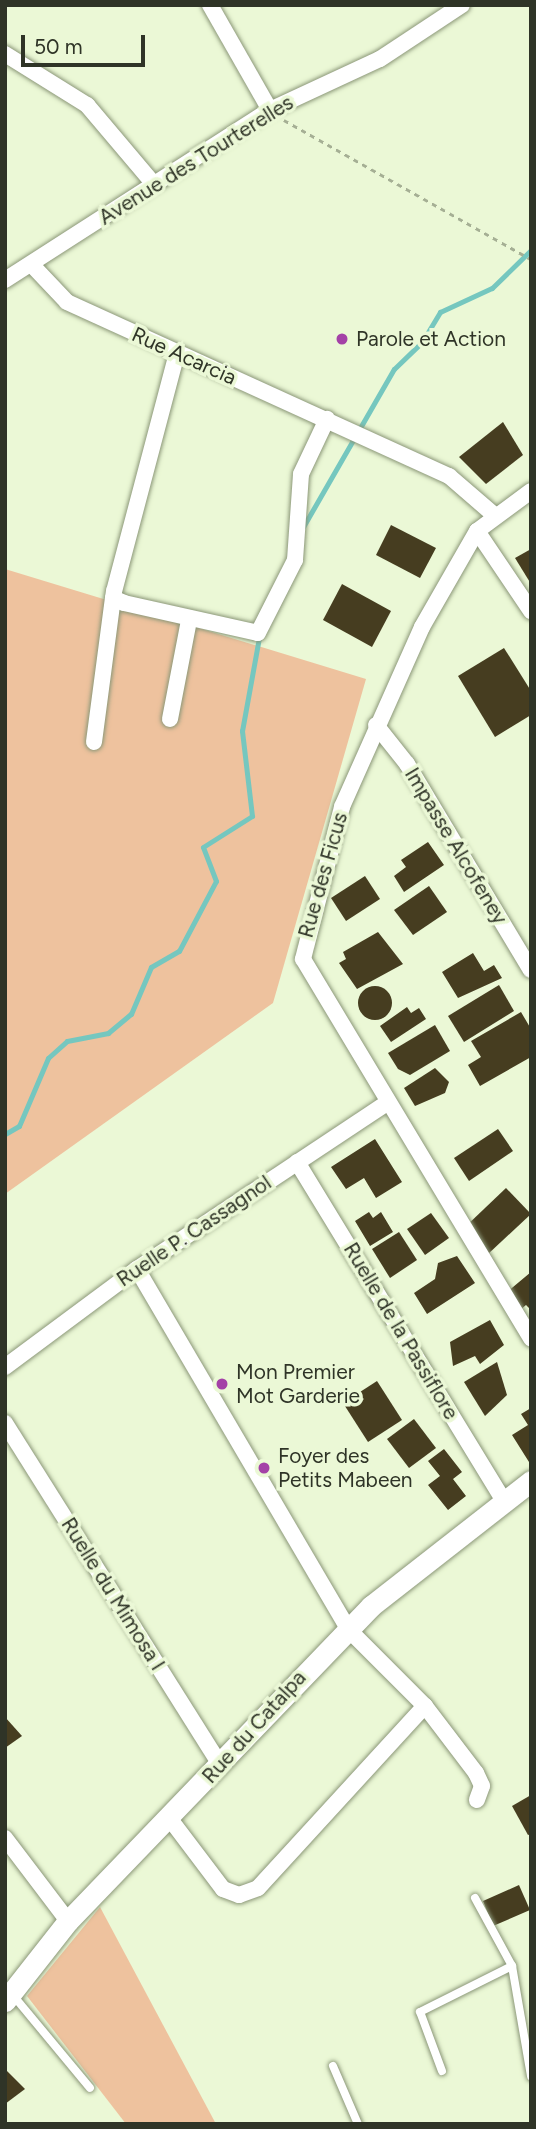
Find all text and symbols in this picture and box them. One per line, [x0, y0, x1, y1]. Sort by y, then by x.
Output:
scale bar [24, 21, 149, 65]
text: 50 m [34, 34, 83, 59]
street label: Avenue des Tourterelles [94, 90, 298, 230]
street label: Rue Acarcia [128, 322, 240, 390]
place label: Parole et Action [356, 326, 506, 352]
marker: Parole et Action [334, 331, 350, 347]
street label: Impasse Alcofeney [399, 763, 513, 929]
street label: Rue des Ficus [293, 809, 353, 941]
street label: Ruelle P. Cassagnol [112, 1170, 276, 1292]
street label: Ruelle de la Passiflore [338, 1238, 464, 1424]
place label: Mon Premier Mot Garderie [236, 1359, 360, 1409]
marker: Mon Premier Mot Garderie [214, 1376, 230, 1392]
place label: Foyer des Petits Mabeen [278, 1443, 413, 1493]
marker: Foyer des Petits Mabeen [256, 1460, 272, 1476]
street label: Ruelle du Mimosa I [56, 1513, 170, 1675]
street label: Rue du Catalpa [197, 1665, 311, 1789]

